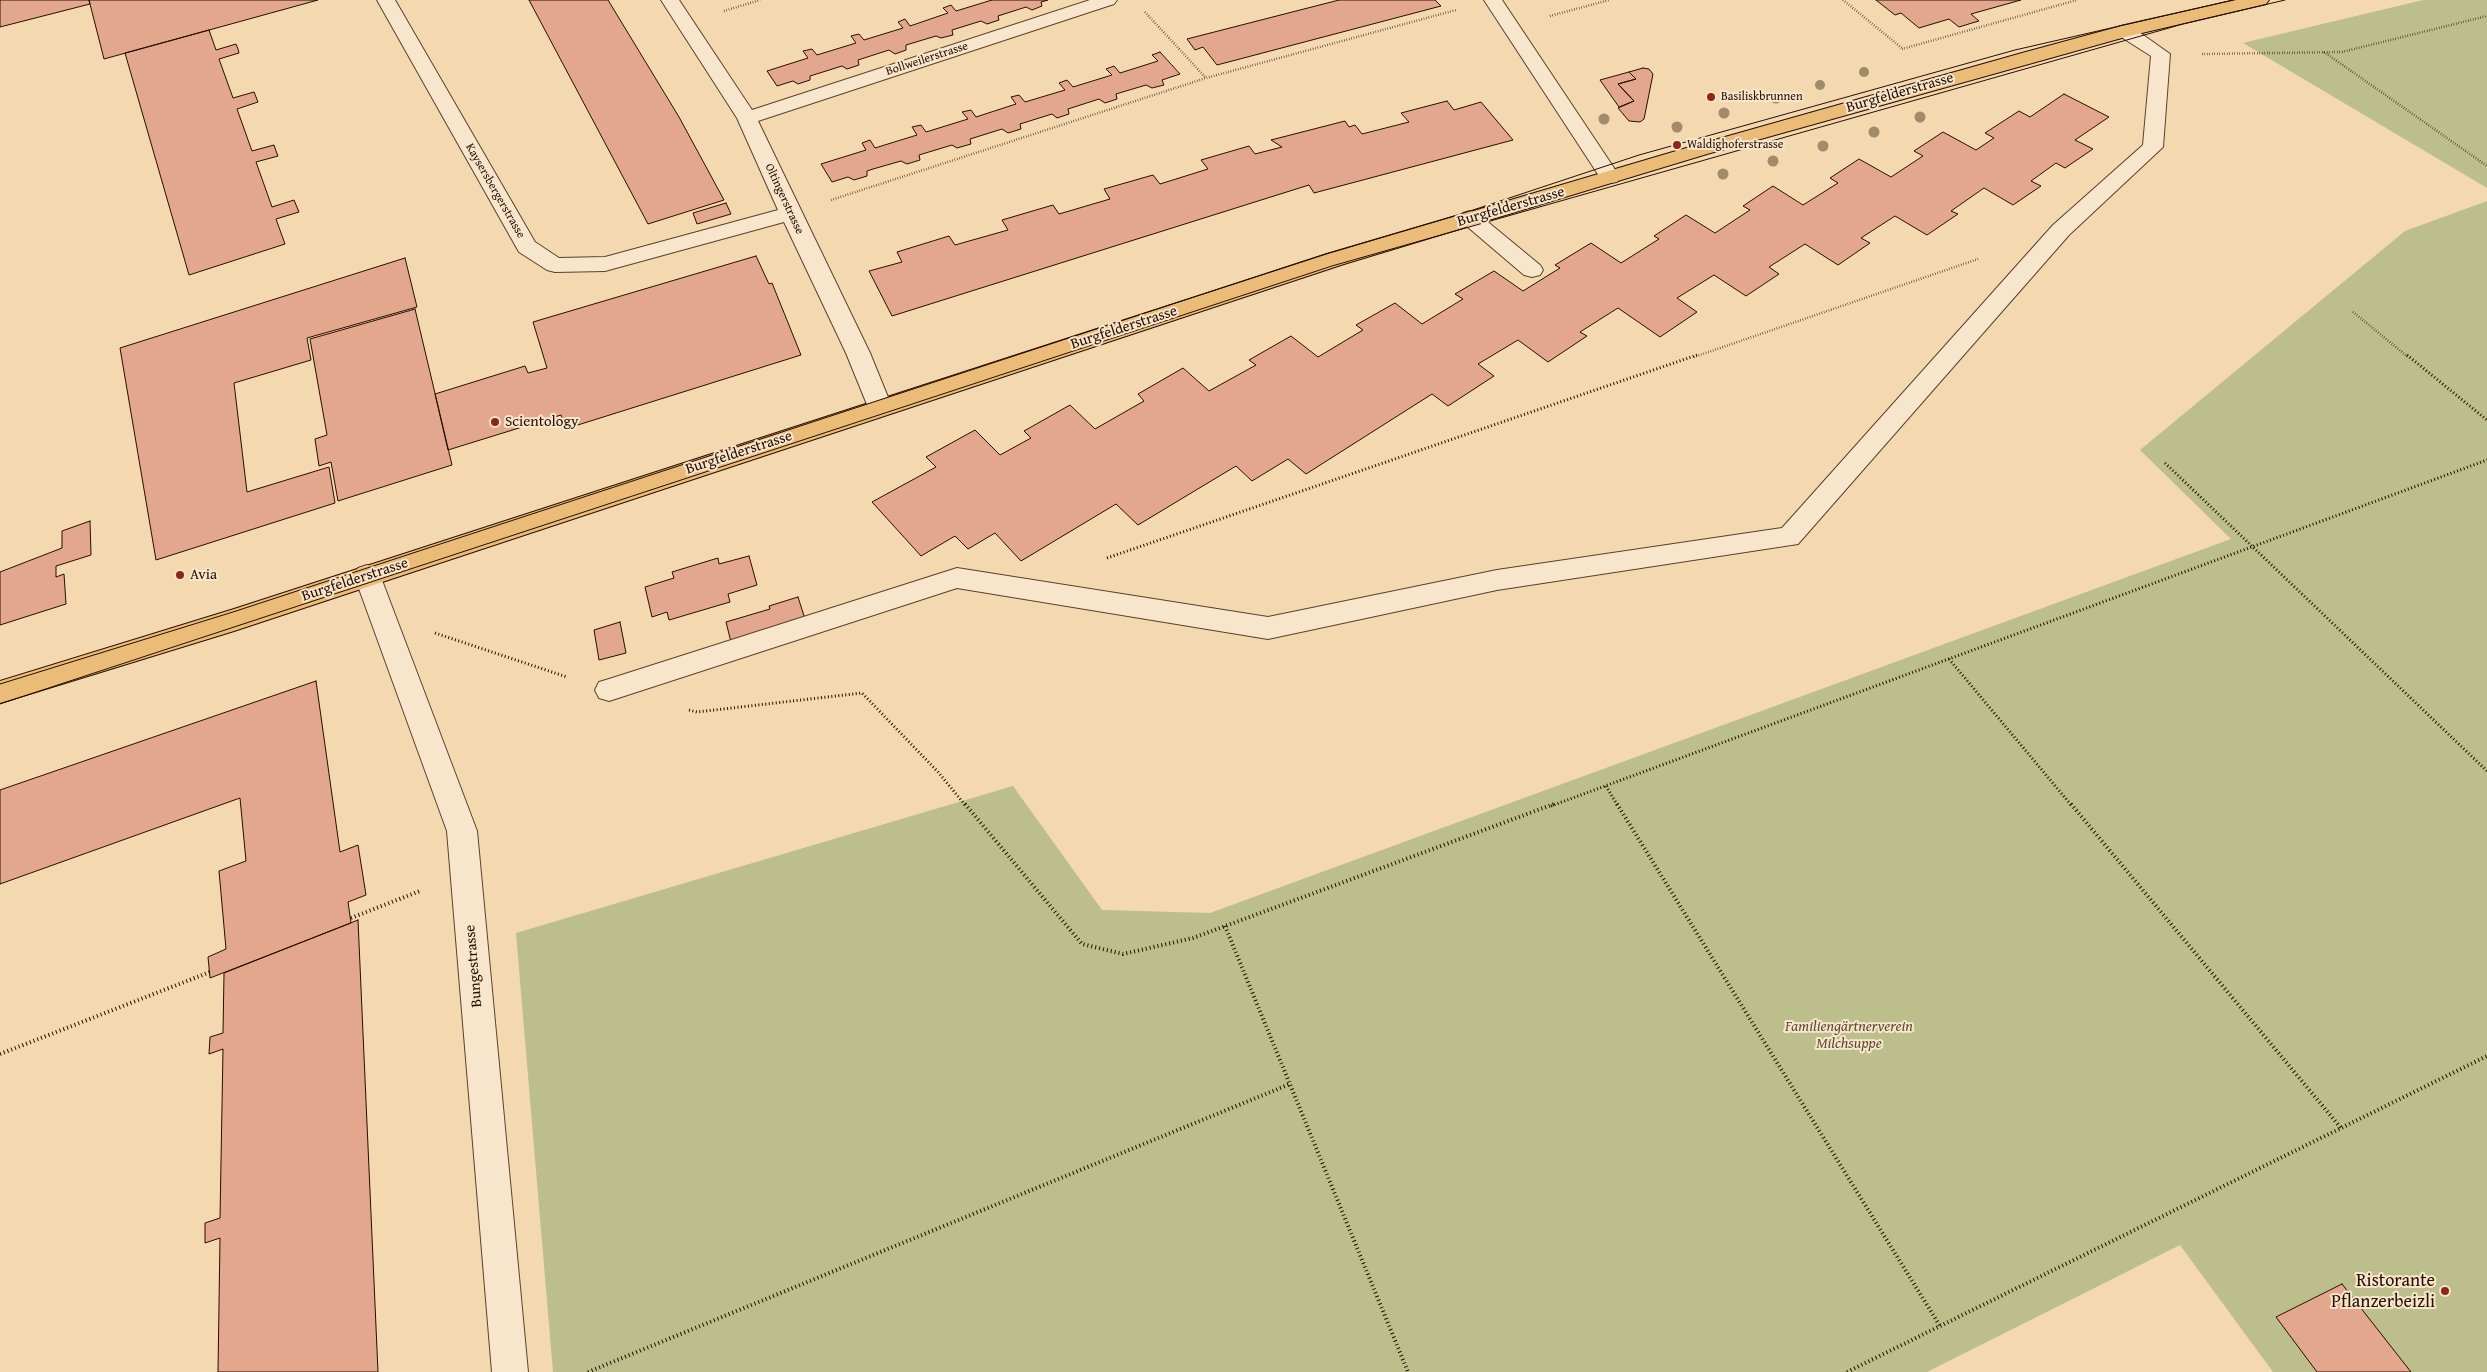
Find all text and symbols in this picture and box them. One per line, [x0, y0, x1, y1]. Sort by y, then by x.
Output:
street label: Bollweilerstrasse [884, 39, 970, 79]
street label: Burgfelderstrasse [1844, 69, 1956, 117]
place label: Basiliskbrunnen [1721, 90, 1803, 104]
marker: Basiliskbrunnen [1705, 91, 1717, 103]
place label: Waldighoferstrasse [1687, 138, 1783, 152]
marker: Waldighoferstrasse [1671, 139, 1683, 151]
street label: Kaysersbergerstrasse [462, 141, 528, 241]
street label: Oltingerstrasse [761, 161, 807, 237]
street label: Burgfelderstrasse [1455, 183, 1567, 231]
street label: Burgfelderstrasse [1068, 302, 1180, 354]
place label: Scientology [505, 413, 578, 431]
marker: Scientology [489, 416, 501, 428]
street label: Burgfelderstrasse [683, 427, 795, 479]
street label: Burgfelderstrasse [299, 554, 411, 606]
place label: Avia [190, 566, 217, 584]
marker: Avia [174, 569, 186, 581]
street label: Bungestrasse [461, 924, 487, 1008]
park label: Familiengärtnerverein Milchsuppe [1785, 1018, 1913, 1053]
place label: Ristorante Pflanzerbeizli [2331, 1270, 2435, 1312]
marker: Ristorante Pflanzerbeizli [2439, 1285, 2451, 1297]

